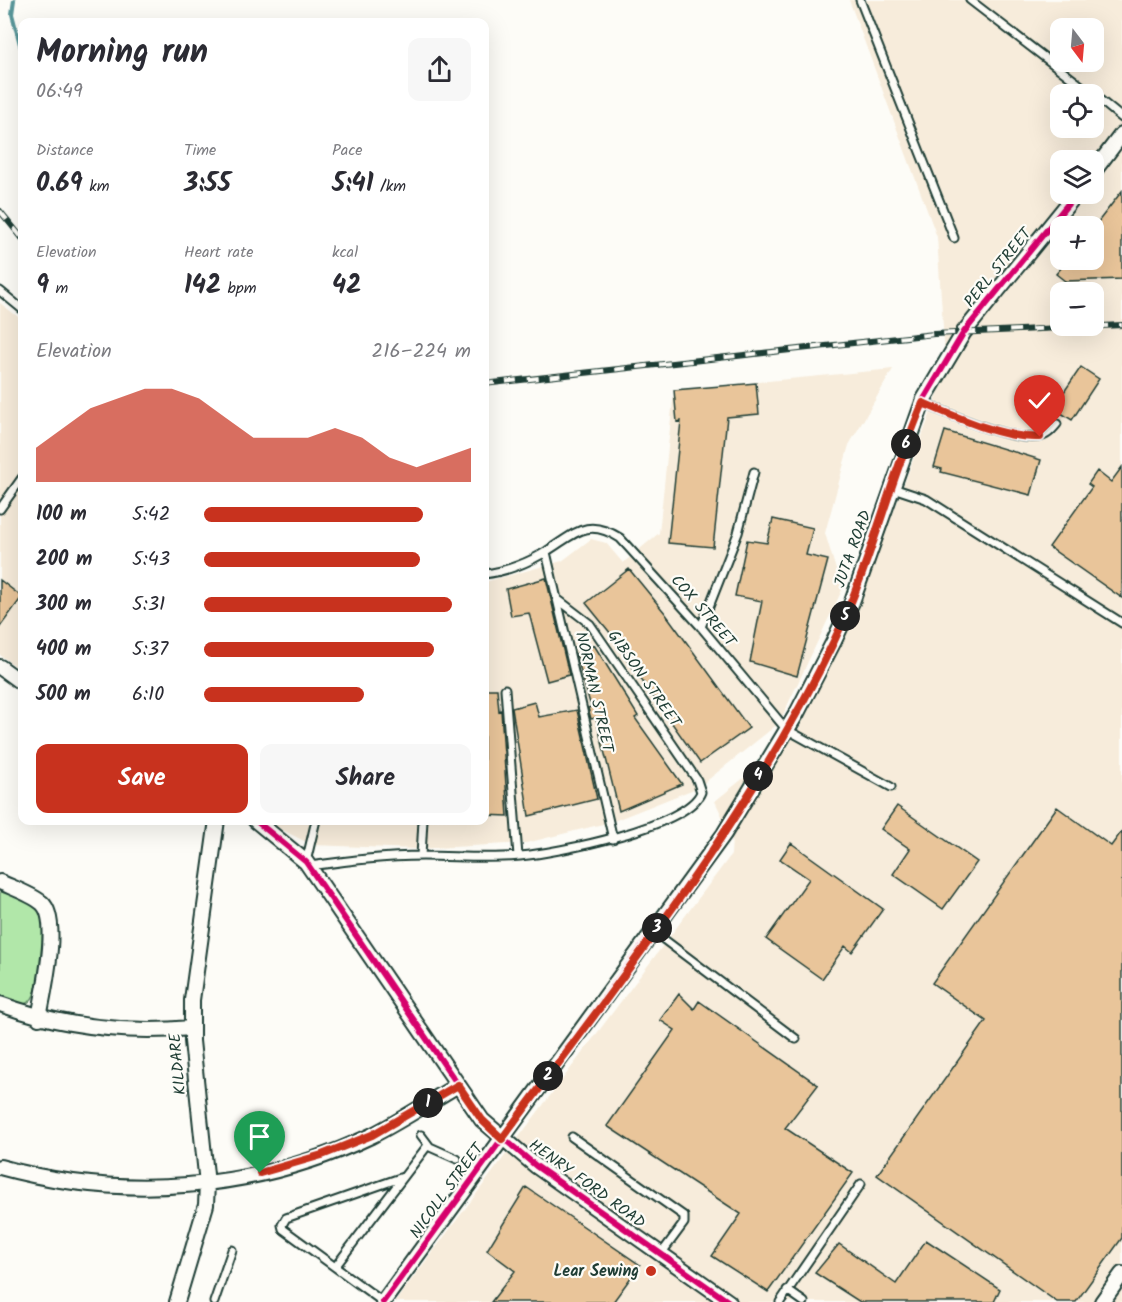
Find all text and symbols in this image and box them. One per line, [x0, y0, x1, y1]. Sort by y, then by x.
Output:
north arrow [1050, 18, 1104, 72]
map controls [1050, 18, 1104, 336]
text: Morning run [36, 27, 208, 80]
button: share [408, 38, 471, 101]
text: 06:49 [36, 76, 83, 108]
button: locate [1050, 84, 1104, 138]
text: Distance [36, 138, 94, 163]
text: Time [184, 138, 216, 163]
text: Pace [332, 138, 363, 163]
button: layers [1050, 150, 1104, 204]
text: 0.69 [36, 163, 83, 205]
text: 3:55 [184, 163, 231, 205]
text: 5:41 [332, 163, 374, 205]
text: km [83, 174, 109, 199]
text: /km [374, 174, 406, 199]
button: + [1050, 216, 1104, 270]
street label: PERL STREET [958, 222, 1039, 313]
text: Elevation [36, 240, 97, 265]
text: Heart rate [184, 240, 254, 265]
text: kcal [332, 240, 358, 265]
text: 9 [36, 265, 49, 307]
text: 142 [184, 265, 221, 307]
text: 42 [332, 265, 361, 307]
text: m [49, 276, 68, 301]
text: bpm [221, 276, 256, 301]
button: − [1050, 282, 1104, 336]
text: Elevation [36, 336, 112, 368]
text: 216–224 m [372, 336, 471, 368]
pin [1014, 375, 1065, 437]
icon: check [1023, 384, 1056, 417]
pin: 6 [891, 429, 921, 459]
text: 6 [902, 431, 910, 456]
text: 100 m [36, 499, 87, 531]
text: 5:42 [132, 499, 170, 531]
street label: JUTA ROAD [827, 507, 879, 591]
text: 200 m [36, 544, 92, 576]
text: 5:43 [132, 544, 170, 576]
street label: COX STREET [664, 569, 743, 654]
text: 300 m [36, 589, 92, 621]
text: 5:31 [132, 589, 165, 621]
pin: 5 [830, 601, 860, 631]
text: 5 [841, 603, 849, 628]
street label: GIBSON STREET [601, 625, 688, 734]
street label: NORMAN STREET [568, 629, 620, 756]
text: 400 m [36, 634, 92, 666]
text: 5:37 [132, 634, 168, 666]
text: 500 m [36, 679, 91, 711]
text: 6:10 [132, 679, 164, 711]
button: Save [36, 744, 248, 813]
button: Share [260, 744, 471, 813]
pin: 4 [743, 761, 773, 791]
text: 4 [754, 763, 762, 788]
pin: 3 [642, 913, 672, 943]
text: 3 [653, 915, 661, 940]
street label: KILDARE [163, 1031, 193, 1096]
pin: 2 [533, 1061, 563, 1091]
text: 2 [543, 1063, 553, 1088]
pin: 1 [413, 1088, 443, 1118]
text: 1 [426, 1090, 430, 1115]
pin [234, 1111, 285, 1173]
icon: arrive [243, 1120, 276, 1153]
street label: HENRY FORD ROAD [523, 1133, 651, 1235]
street label: NICOLL STREET [404, 1137, 491, 1244]
place label: Lear Sewing [554, 1259, 639, 1284]
marker: Lear Sewing [644, 1264, 658, 1278]

